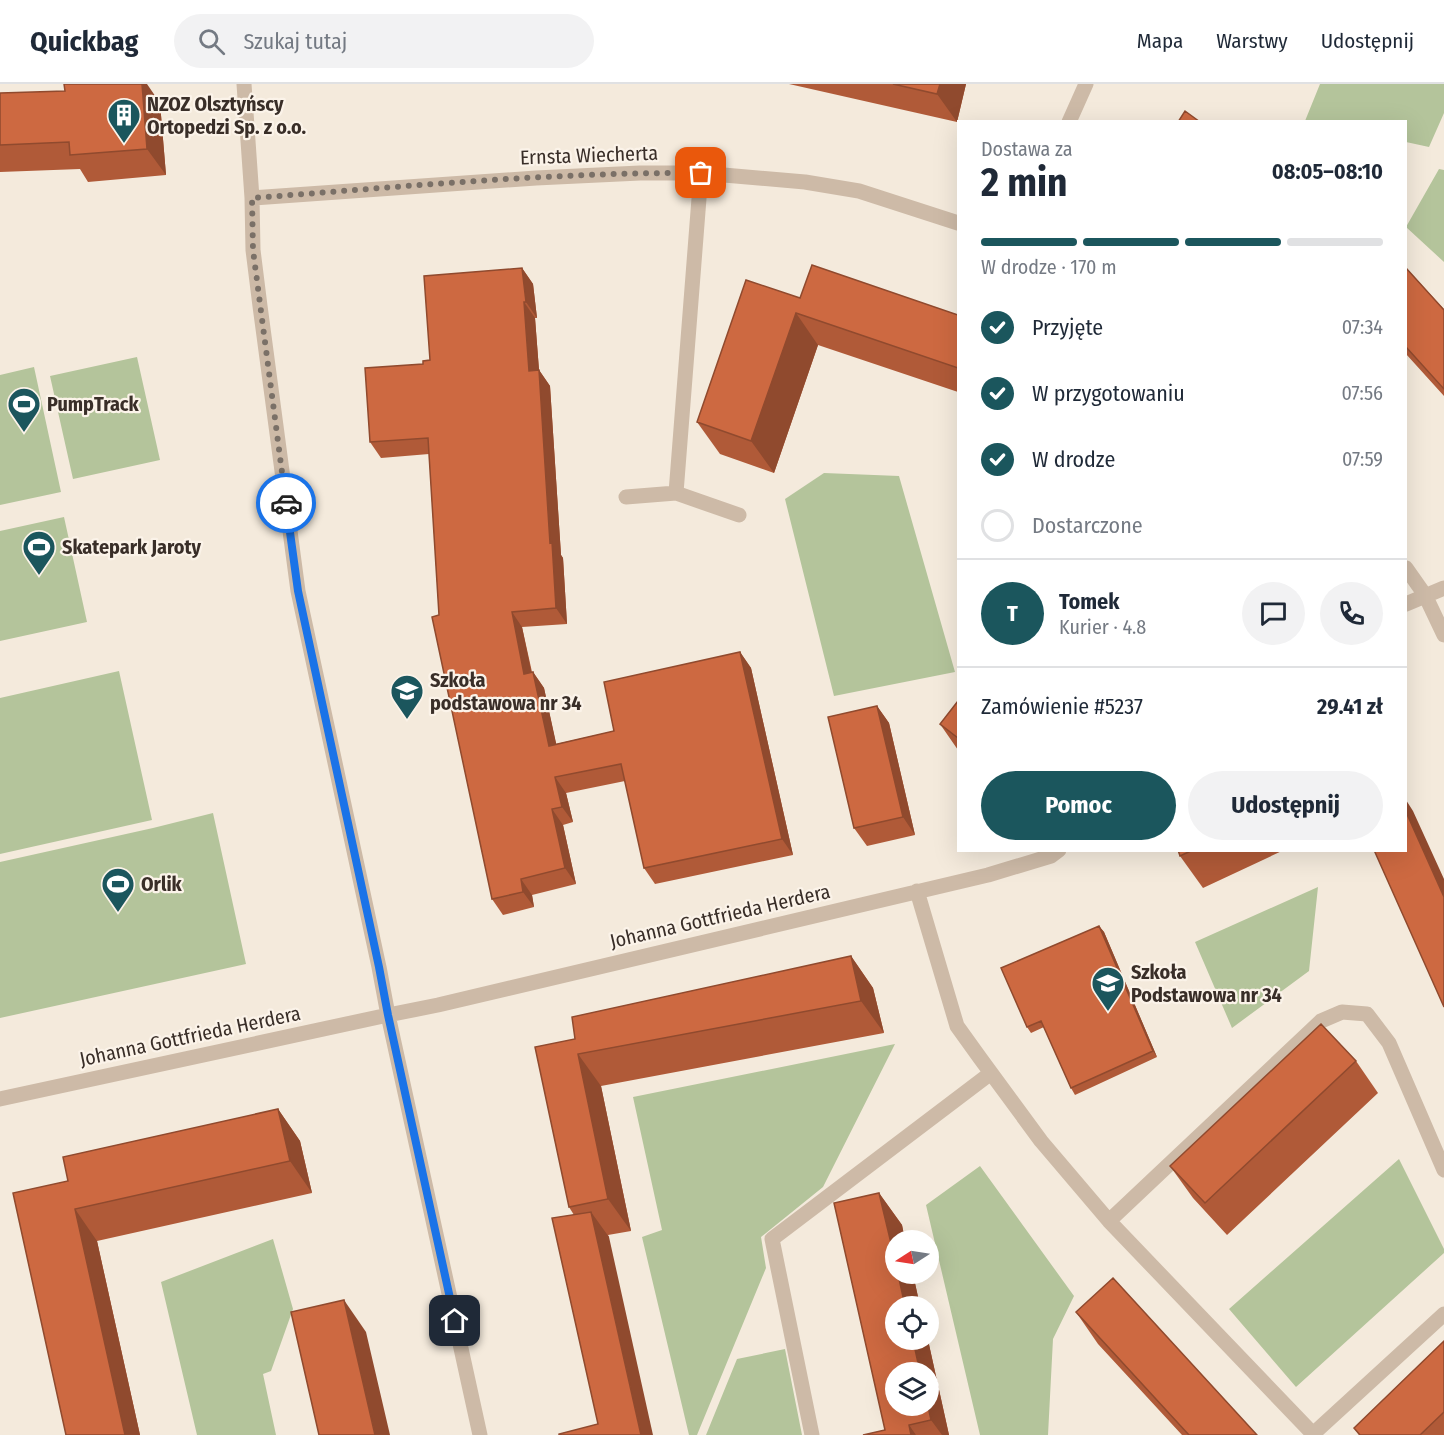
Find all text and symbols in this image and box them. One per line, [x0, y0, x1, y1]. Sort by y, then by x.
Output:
search box [174, 14, 594, 68]
text: Quickbag [30, 25, 138, 58]
icon: search [195, 25, 228, 58]
text: Szukaj tutaj [243, 28, 347, 55]
text: Mapa [1137, 28, 1183, 54]
text: Warstwy [1216, 28, 1288, 54]
text: Udostępnij [1321, 28, 1414, 54]
place label: NZOZ Olsztyńscy Ortopedzi Sp. z o.o. [147, 92, 307, 139]
building icon: NZOZ Olsztyńscy Ortopedzi Sp. z o.o. [106, 97, 142, 144]
text: Dostawa za [981, 137, 1073, 161]
street label: Ernsta Wiecherta [520, 141, 658, 169]
pin [675, 147, 726, 198]
icon: bag [684, 156, 717, 189]
text: 08:05–08:10 [1272, 158, 1383, 185]
text: 2 min [981, 160, 1067, 206]
text: W drodze · 170 m [981, 255, 1117, 279]
icon: check [981, 311, 1014, 344]
text: Przyjęte [1032, 314, 1103, 341]
text: 07:34 [1342, 315, 1383, 339]
icon: check [981, 377, 1014, 410]
text: W przygotowaniu [1032, 380, 1185, 407]
text: 07:56 [1341, 381, 1383, 405]
sports icon: PumpTrack [6, 386, 42, 433]
place label: PumpTrack [47, 392, 140, 416]
icon: check [981, 443, 1014, 476]
text: W drodze [1032, 446, 1115, 473]
text: 07:59 [1342, 447, 1383, 471]
courier [256, 473, 316, 533]
icon: car [270, 487, 303, 520]
text: Dostarczone [1032, 512, 1143, 539]
sports icon: Skatepark Jaroty [21, 529, 57, 576]
place label: Skatepark Jaroty [62, 535, 201, 559]
button: chat [1242, 582, 1305, 645]
button: phone [1320, 582, 1383, 645]
text: Tomek [1059, 588, 1119, 615]
text: T [1007, 600, 1018, 627]
text: Kurier · 4.8 [1059, 615, 1146, 639]
place label: Szkoła podstawowa nr 34 [430, 668, 581, 715]
school or university icon: Szkoła podstawowa nr 34 [389, 673, 425, 720]
text: Zamówienie #5237 [981, 693, 1143, 720]
text: 29.41 zł [1317, 693, 1383, 720]
button: Pomoc [981, 771, 1176, 840]
button: Udostępnij [1188, 771, 1383, 840]
sports icon: Orlik [100, 866, 136, 913]
place label: Orlik [141, 872, 183, 896]
street label: Johanna Gottfrieda Herdera [607, 879, 833, 953]
place label: Szkoła Podstawowa nr 34 [1131, 960, 1282, 1007]
school or university icon: Szkoła Podstawowa nr 34 [1090, 965, 1126, 1012]
street label: Johanna Gottfrieda Herdera [77, 1001, 303, 1071]
north arrow [885, 1230, 939, 1284]
map controls [885, 1230, 939, 1416]
pin [429, 1295, 480, 1346]
button: locate [885, 1296, 939, 1350]
icon: home [438, 1304, 471, 1337]
button: layers [885, 1362, 939, 1416]

